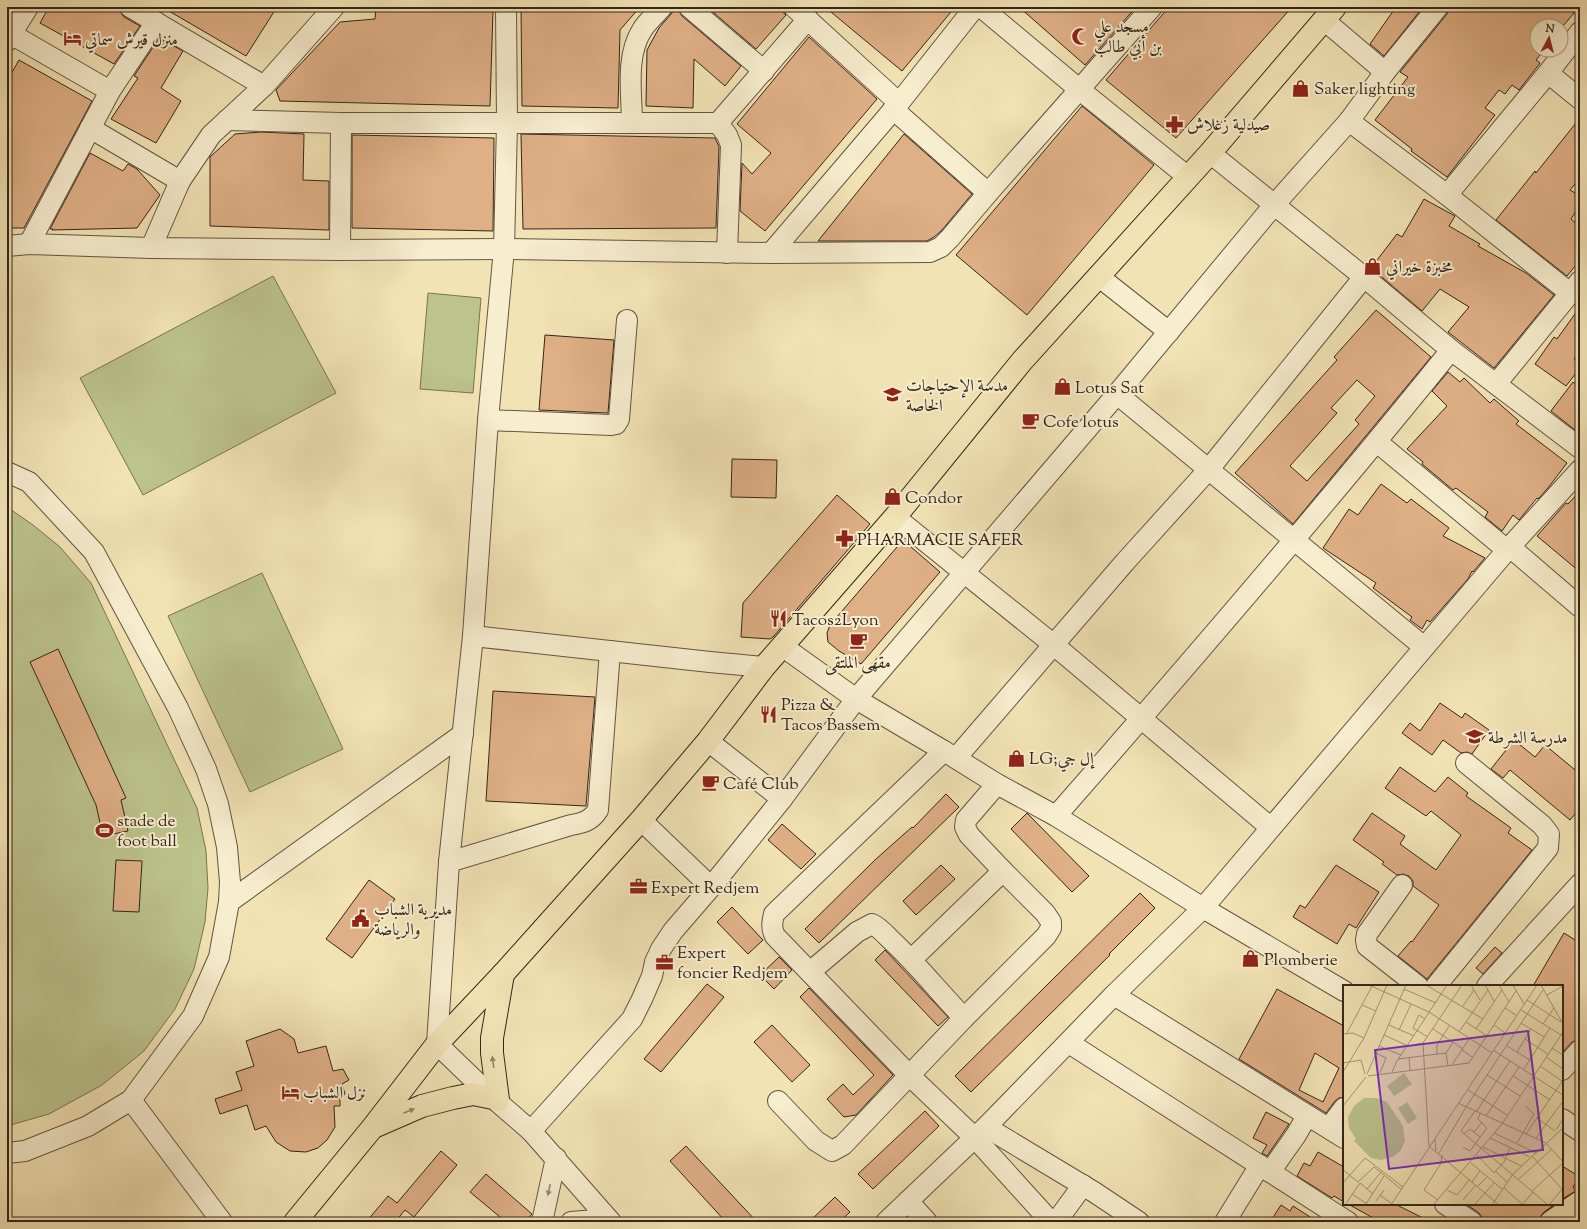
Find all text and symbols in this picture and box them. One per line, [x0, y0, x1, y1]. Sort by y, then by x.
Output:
place label: مسجد علي بن أبي طالب [1094, 16, 1162, 61]
north arrow [1529, 18, 1569, 58]
text: N [1544, 20, 1556, 38]
mosque icon: مسجد علي بن أبي طالب [1071, 26, 1091, 46]
hotel icon: منزل قيرش سماتي [62, 29, 82, 49]
place label: منزل قيرش سماتي [85, 29, 178, 54]
shop icon: Saker lighting [1291, 78, 1311, 98]
place label: Saker lighting [1314, 78, 1415, 102]
pharmacy icon: صيدلية زغلاش [1164, 114, 1184, 134]
place label: صيدلية زغلاش [1187, 114, 1270, 138]
shop icon: مخبزة خيراني [1363, 256, 1383, 276]
place label: مخبزة خيراني [1386, 256, 1454, 281]
place label: مدسة الإحتياجات الخاصة [906, 375, 1008, 419]
shop icon: Lotus Sat [1052, 377, 1072, 397]
place label: Lotus Sat [1075, 377, 1144, 401]
school or university icon: مدسة الإحتياجات الخاصة [883, 385, 903, 405]
cafe icon: Cofe lotus [1020, 411, 1040, 431]
place label: Cofe lotus [1043, 411, 1119, 435]
shop icon: Condor [882, 487, 902, 507]
place label: Condor [905, 487, 963, 511]
pharmacy icon: PHARMACIE SAFER [834, 529, 854, 549]
place label: PHARMACIE SAFER [857, 529, 1024, 553]
restaurant icon: Tacos2Lyon [769, 609, 789, 629]
place label: Tacos2Lyon [792, 609, 879, 633]
cafe icon: مقهى الملتقى [848, 630, 868, 650]
place label: مقهى الملتقى [825, 652, 891, 676]
place label: Pizza & Tacos Bassem [781, 694, 880, 738]
restaurant icon: Pizza & Tacos Bassem [758, 704, 778, 724]
school or university icon: مدرسة الشرطة [1465, 727, 1485, 747]
place label: مدرسة الشرطة [1488, 727, 1568, 751]
shop icon: LG;إل جي [1006, 748, 1026, 768]
place label: LG;إل جي [1029, 748, 1095, 773]
cafe icon: Café Club [700, 773, 720, 793]
place label: Café Club [723, 773, 799, 797]
place label: stade de foot ball [117, 810, 177, 854]
sports icon: stade de foot ball [94, 820, 114, 840]
office icon: Expert Redjem [628, 877, 648, 897]
place label: Expert Redjem [651, 877, 759, 901]
place label: مديرية الشباب والرياضة [374, 899, 452, 943]
public building icon: مديرية الشباب والرياضة [351, 909, 371, 929]
place label: Expert foncier Redjem [677, 942, 788, 986]
shop icon: Plomberie [1241, 949, 1261, 969]
place label: Plomberie [1264, 949, 1338, 973]
office icon: Expert foncier Redjem [654, 952, 674, 972]
inset map [1343, 985, 1563, 1205]
one-way arrow [490, 1056, 496, 1068]
hotel icon: نزل الشباب [280, 1082, 300, 1102]
place label: نزل الشباب [303, 1082, 366, 1106]
one-way arrow [403, 1108, 414, 1114]
one-way arrow [546, 1184, 552, 1196]

